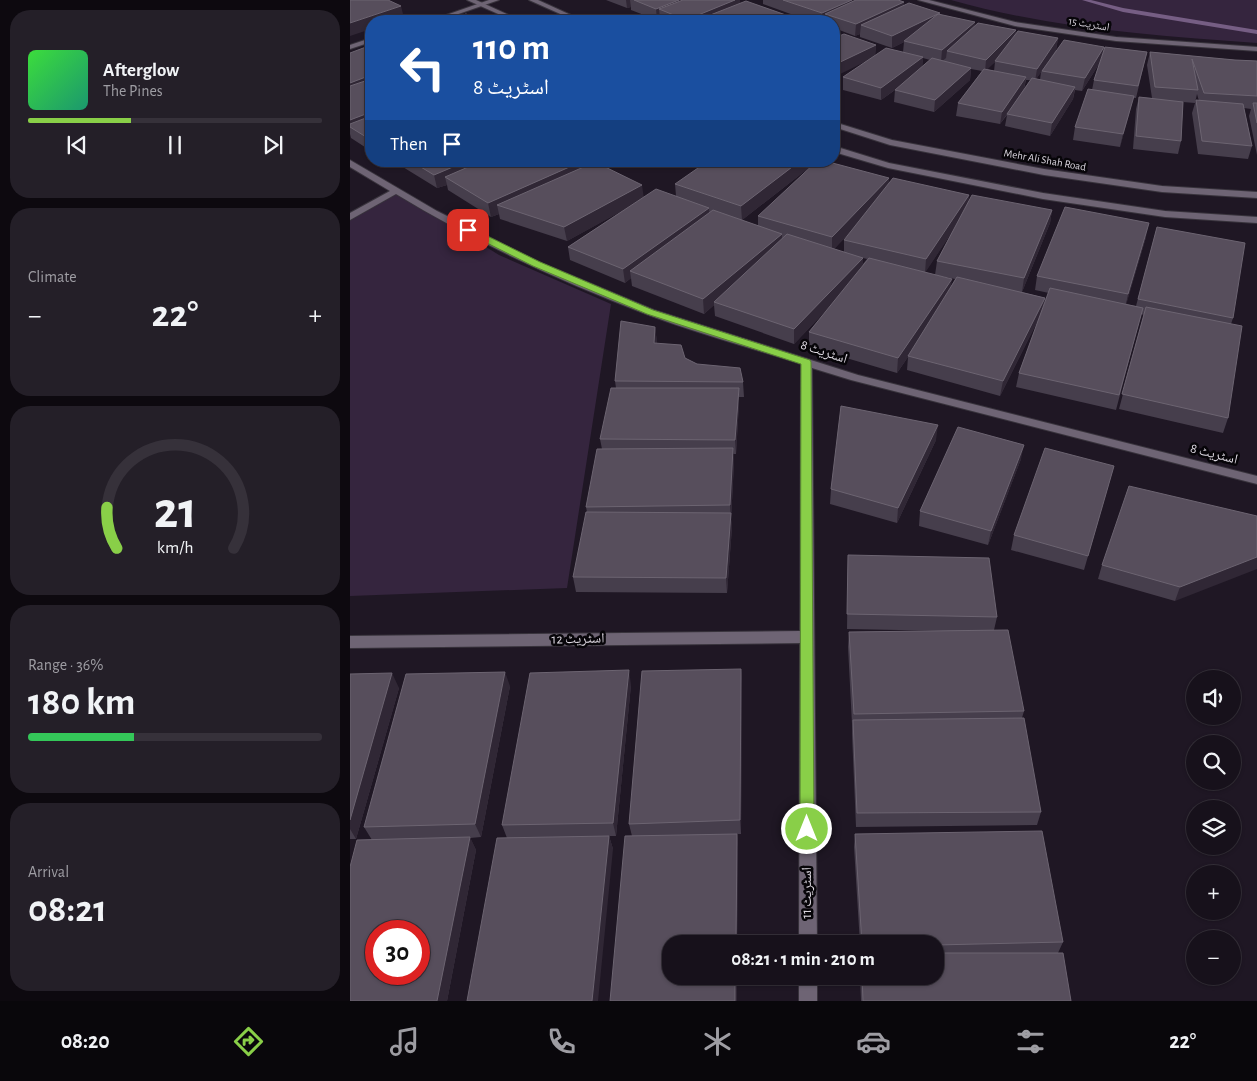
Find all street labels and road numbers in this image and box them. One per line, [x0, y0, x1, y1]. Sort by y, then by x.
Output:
street label: اسٹریٹ 15 [1068, 15, 1110, 33]
street label: Mehr Ali Shah Road [1003, 147, 1087, 173]
street label: اسٹریٹ 8 [798, 338, 849, 367]
street label: اسٹریٹ 8 [1189, 441, 1239, 468]
street label: اسٹریٹ 12 [551, 632, 605, 647]
street label: اسٹریٹ 11 [800, 867, 815, 919]

